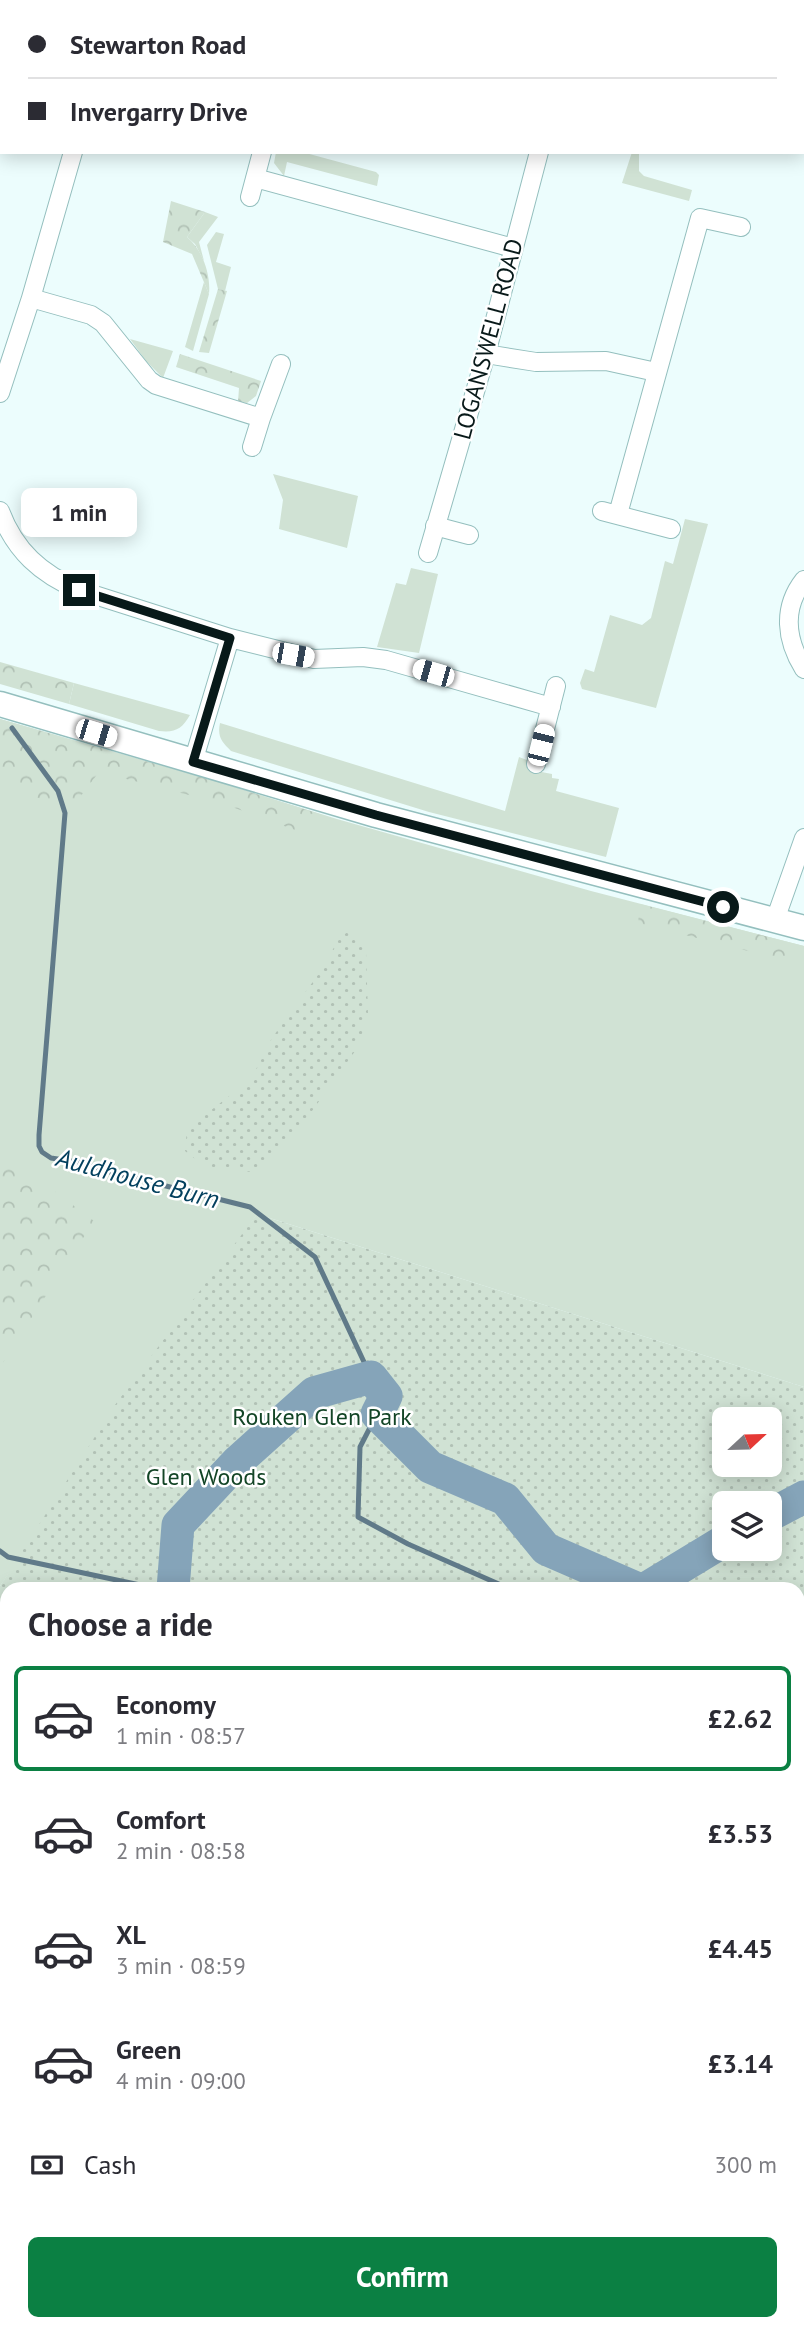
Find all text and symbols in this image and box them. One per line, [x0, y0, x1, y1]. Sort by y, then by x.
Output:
text: Stewarton Road [70, 28, 246, 61]
text: Invergarry Drive [70, 95, 248, 128]
street label: LOGANSWELL ROAD [446, 235, 530, 443]
callout: 1 min [21, 489, 137, 538]
text: 1 min [51, 498, 107, 527]
route end [63, 574, 95, 606]
car [271, 641, 316, 669]
car [410, 657, 457, 689]
car [73, 717, 120, 749]
car [526, 722, 557, 768]
route start [707, 891, 739, 923]
water label: Auldhouse Burn [52, 1140, 223, 1216]
park label: Rouken Glen Park [232, 1401, 412, 1432]
north arrow [712, 1407, 782, 1477]
map controls [712, 1407, 782, 1561]
park label: Glen Woods [146, 1461, 266, 1492]
button: layers [712, 1491, 782, 1561]
text: Choose a ride [28, 1603, 213, 1645]
icon: car [32, 1687, 95, 1750]
text: Economy [116, 1688, 216, 1721]
text: £2.62 [708, 1702, 773, 1735]
text: 1 min · 08:57 [116, 1721, 246, 1750]
icon: car [32, 1802, 95, 1865]
text: Comfort [116, 1803, 206, 1836]
text: £3.53 [708, 1817, 773, 1850]
text: 2 min · 08:58 [116, 1836, 246, 1865]
icon: car [32, 1917, 95, 1980]
text: XL [116, 1918, 146, 1951]
text: £4.45 [708, 1932, 773, 1965]
text: 3 min · 08:59 [116, 1951, 246, 1980]
icon: car [32, 2032, 95, 2095]
text: Green [116, 2033, 181, 2066]
text: £3.14 [708, 2047, 773, 2080]
text: 4 min · 09:00 [116, 2066, 246, 2095]
icon: cash [28, 2146, 66, 2184]
text: Cash [84, 2148, 136, 2181]
text: 300 m [715, 2150, 777, 2179]
button: Confirm [28, 2237, 777, 2317]

